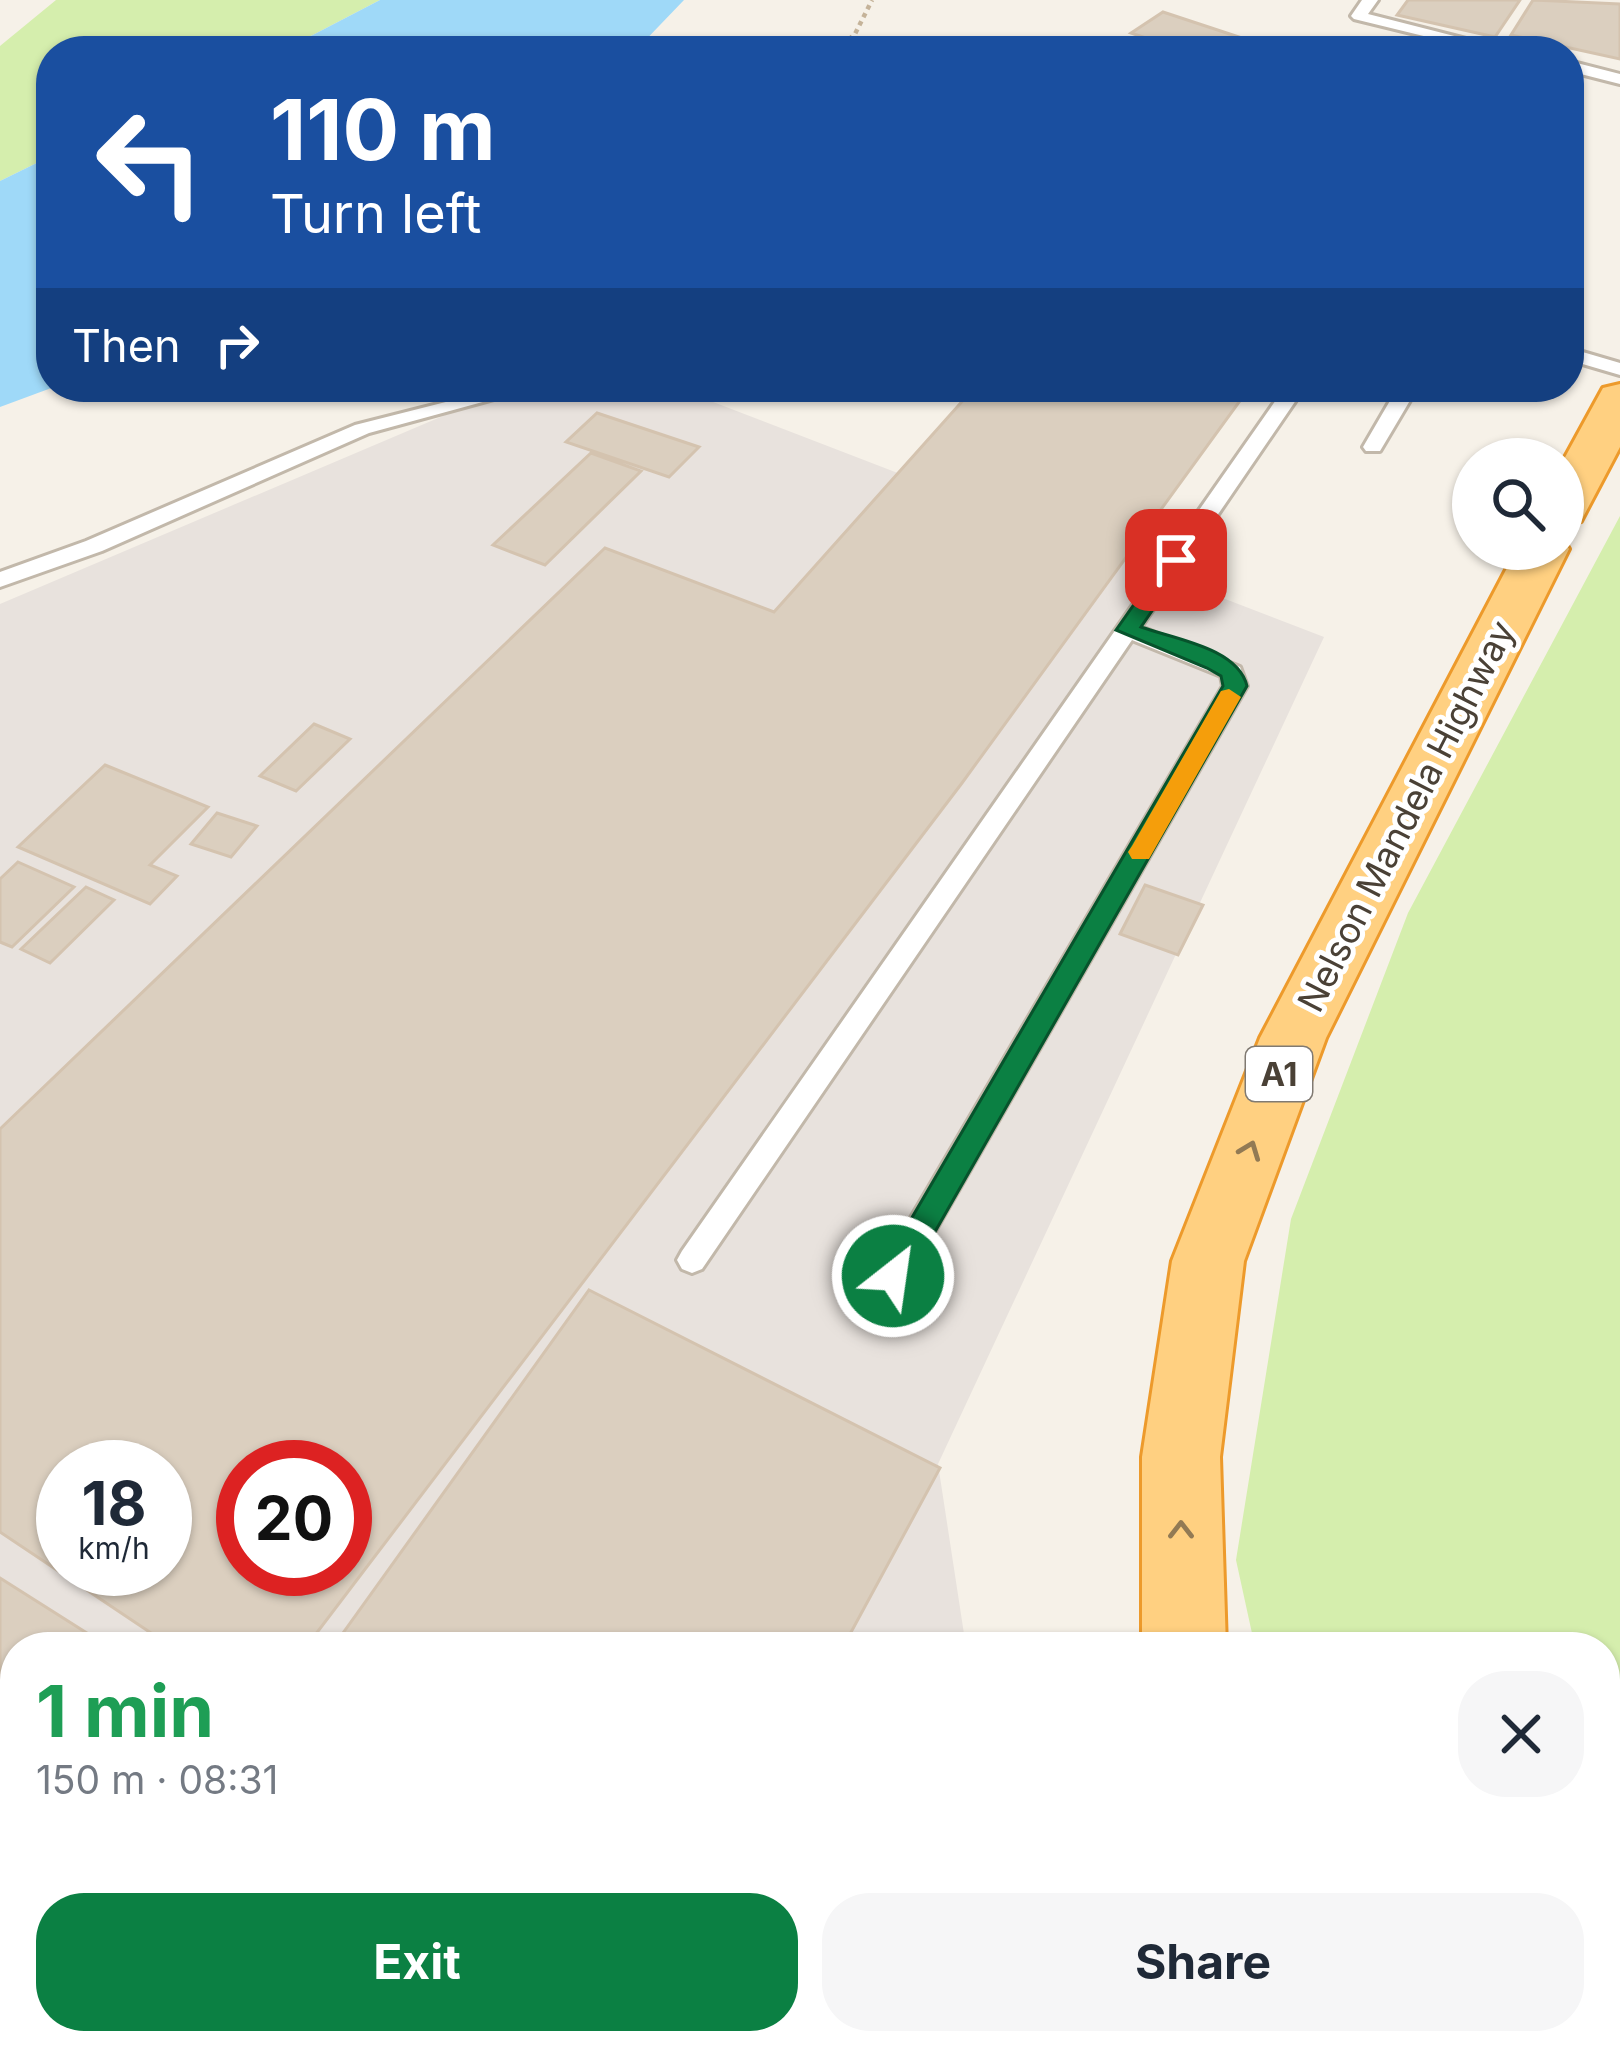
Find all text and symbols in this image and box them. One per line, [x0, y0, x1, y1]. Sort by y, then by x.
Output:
text: 110 m [270, 79, 496, 180]
icon: left [72, 84, 228, 240]
text: Turn left [270, 181, 481, 246]
icon: right [204, 312, 270, 378]
text: Then [72, 318, 180, 373]
map controls [1452, 438, 1584, 570]
button: search [1452, 438, 1584, 570]
pin [1125, 509, 1227, 611]
icon: arrive [1143, 527, 1209, 593]
street label: Nelson Mandela Highway [1288, 613, 1524, 1019]
road number: A1 [1246, 1047, 1312, 1101]
one-way arrow [1236, 1140, 1261, 1161]
position arrow [830, 1213, 956, 1339]
speed limit sign: 20 [216, 1440, 372, 1596]
text: 18 [82, 1467, 146, 1539]
one-way arrow [1168, 1520, 1194, 1538]
text: km/h [78, 1530, 150, 1566]
text: 1 min [36, 1667, 214, 1754]
button: close [1458, 1671, 1584, 1797]
text: 150 m · 08:31 [36, 1756, 278, 1803]
button: Exit [36, 1893, 798, 2031]
button: Share [822, 1893, 1584, 2031]

